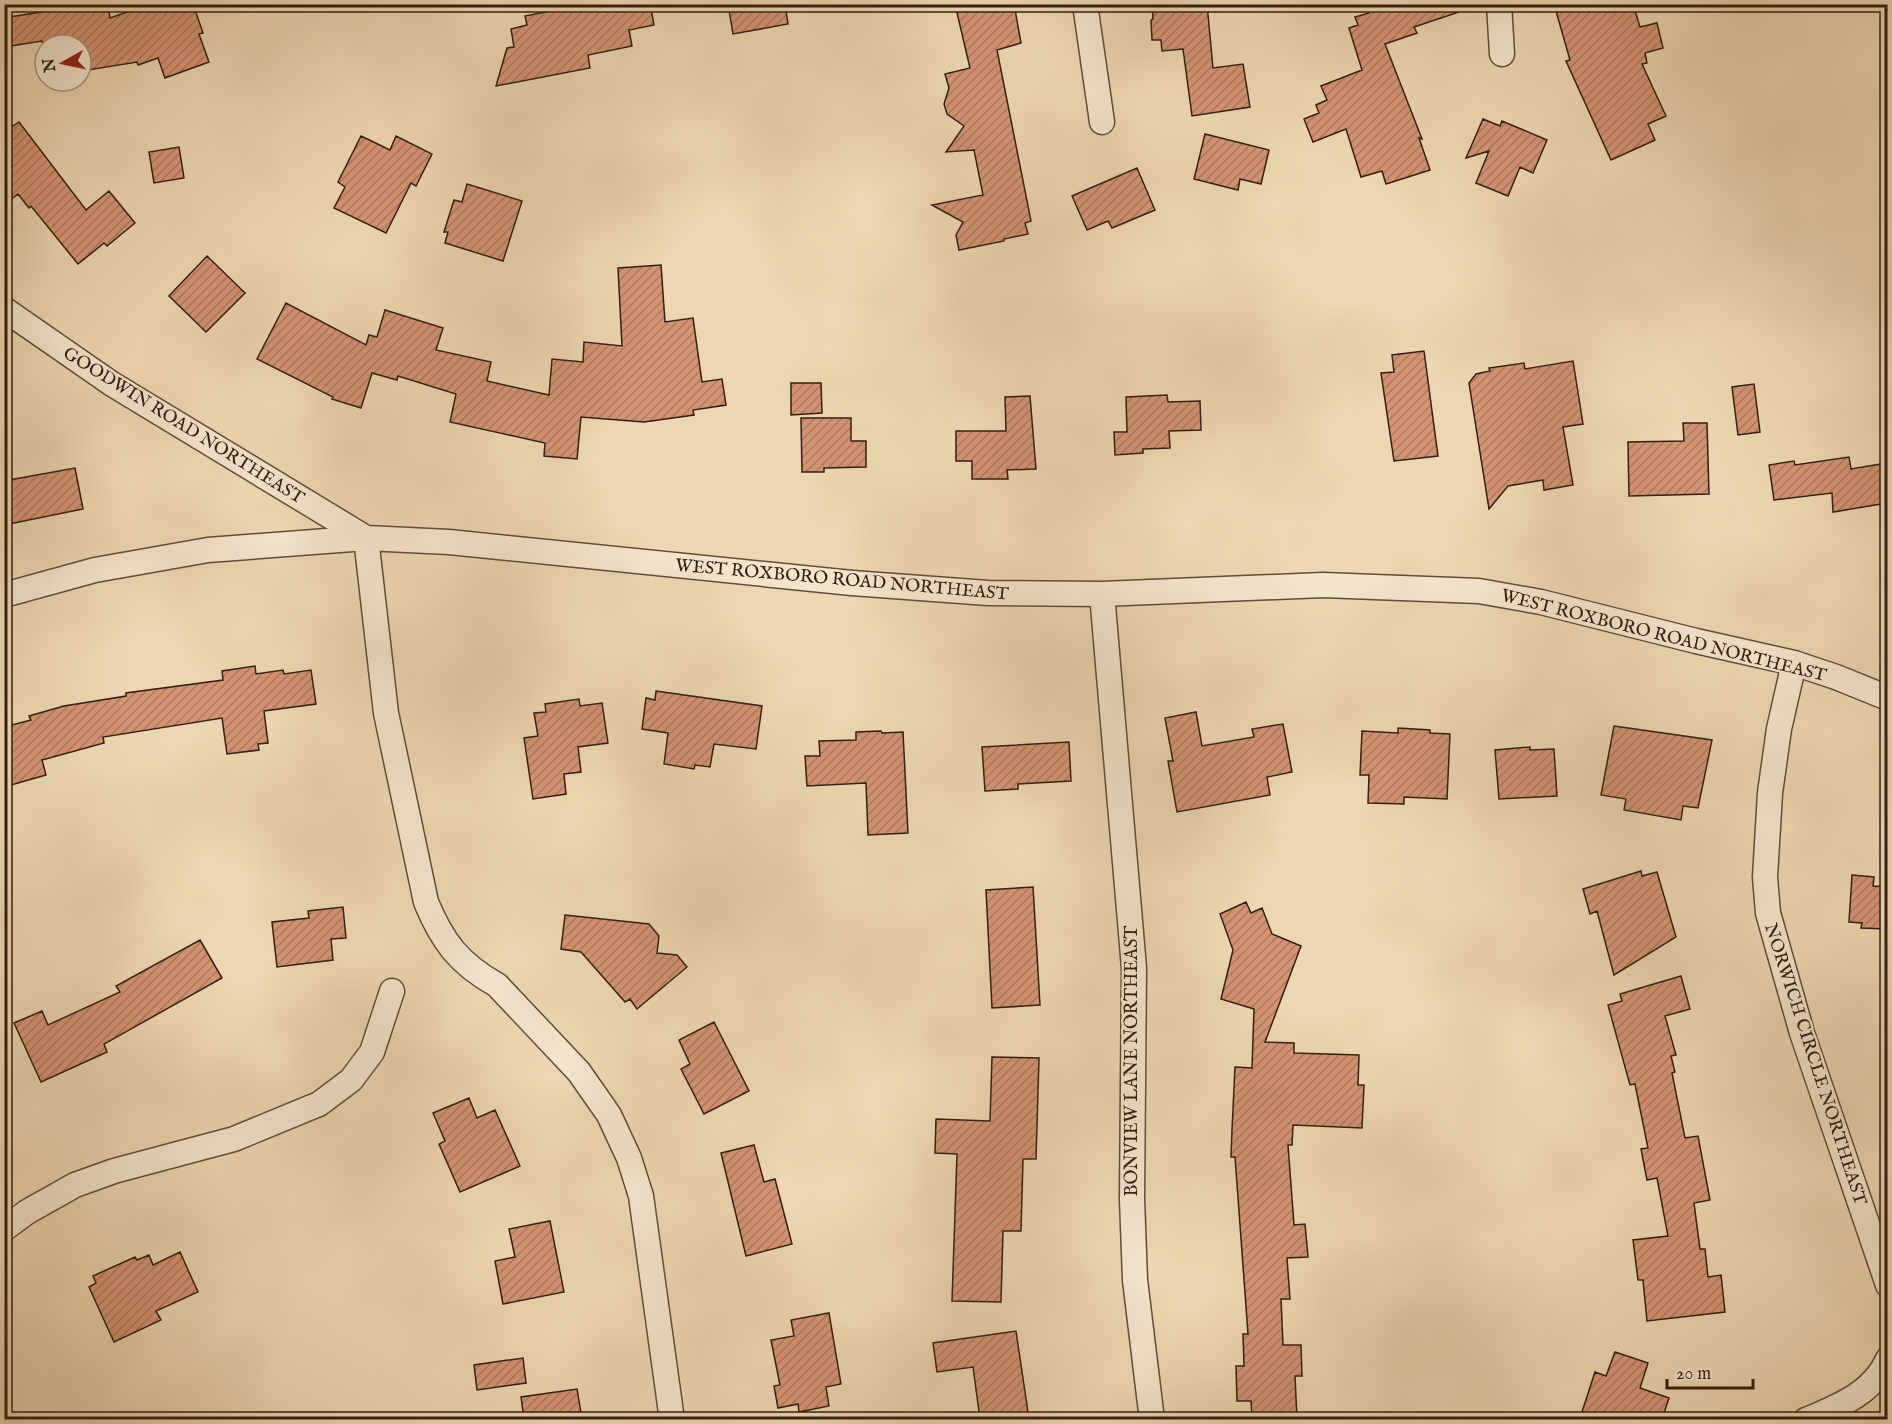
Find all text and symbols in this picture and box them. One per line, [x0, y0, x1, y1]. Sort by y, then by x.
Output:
north arrow [33, 33, 93, 93]
text: N [39, 56, 61, 74]
street label: GOODWIN ROAD NORTHEAST [58, 342, 308, 510]
street label: WEST ROXBORO ROAD NORTHEAST [674, 554, 1009, 607]
street label: WEST ROXBORO ROAD NORTHEAST [1499, 585, 1829, 688]
street label: NORWICH CIRCLE NORTHEAST [1758, 921, 1871, 1208]
street label: BONVIEW LANE NORTHEAST [1121, 926, 1144, 1196]
scale bar [1667, 1352, 1752, 1390]
text: 20 m [1676, 1363, 1711, 1386]

